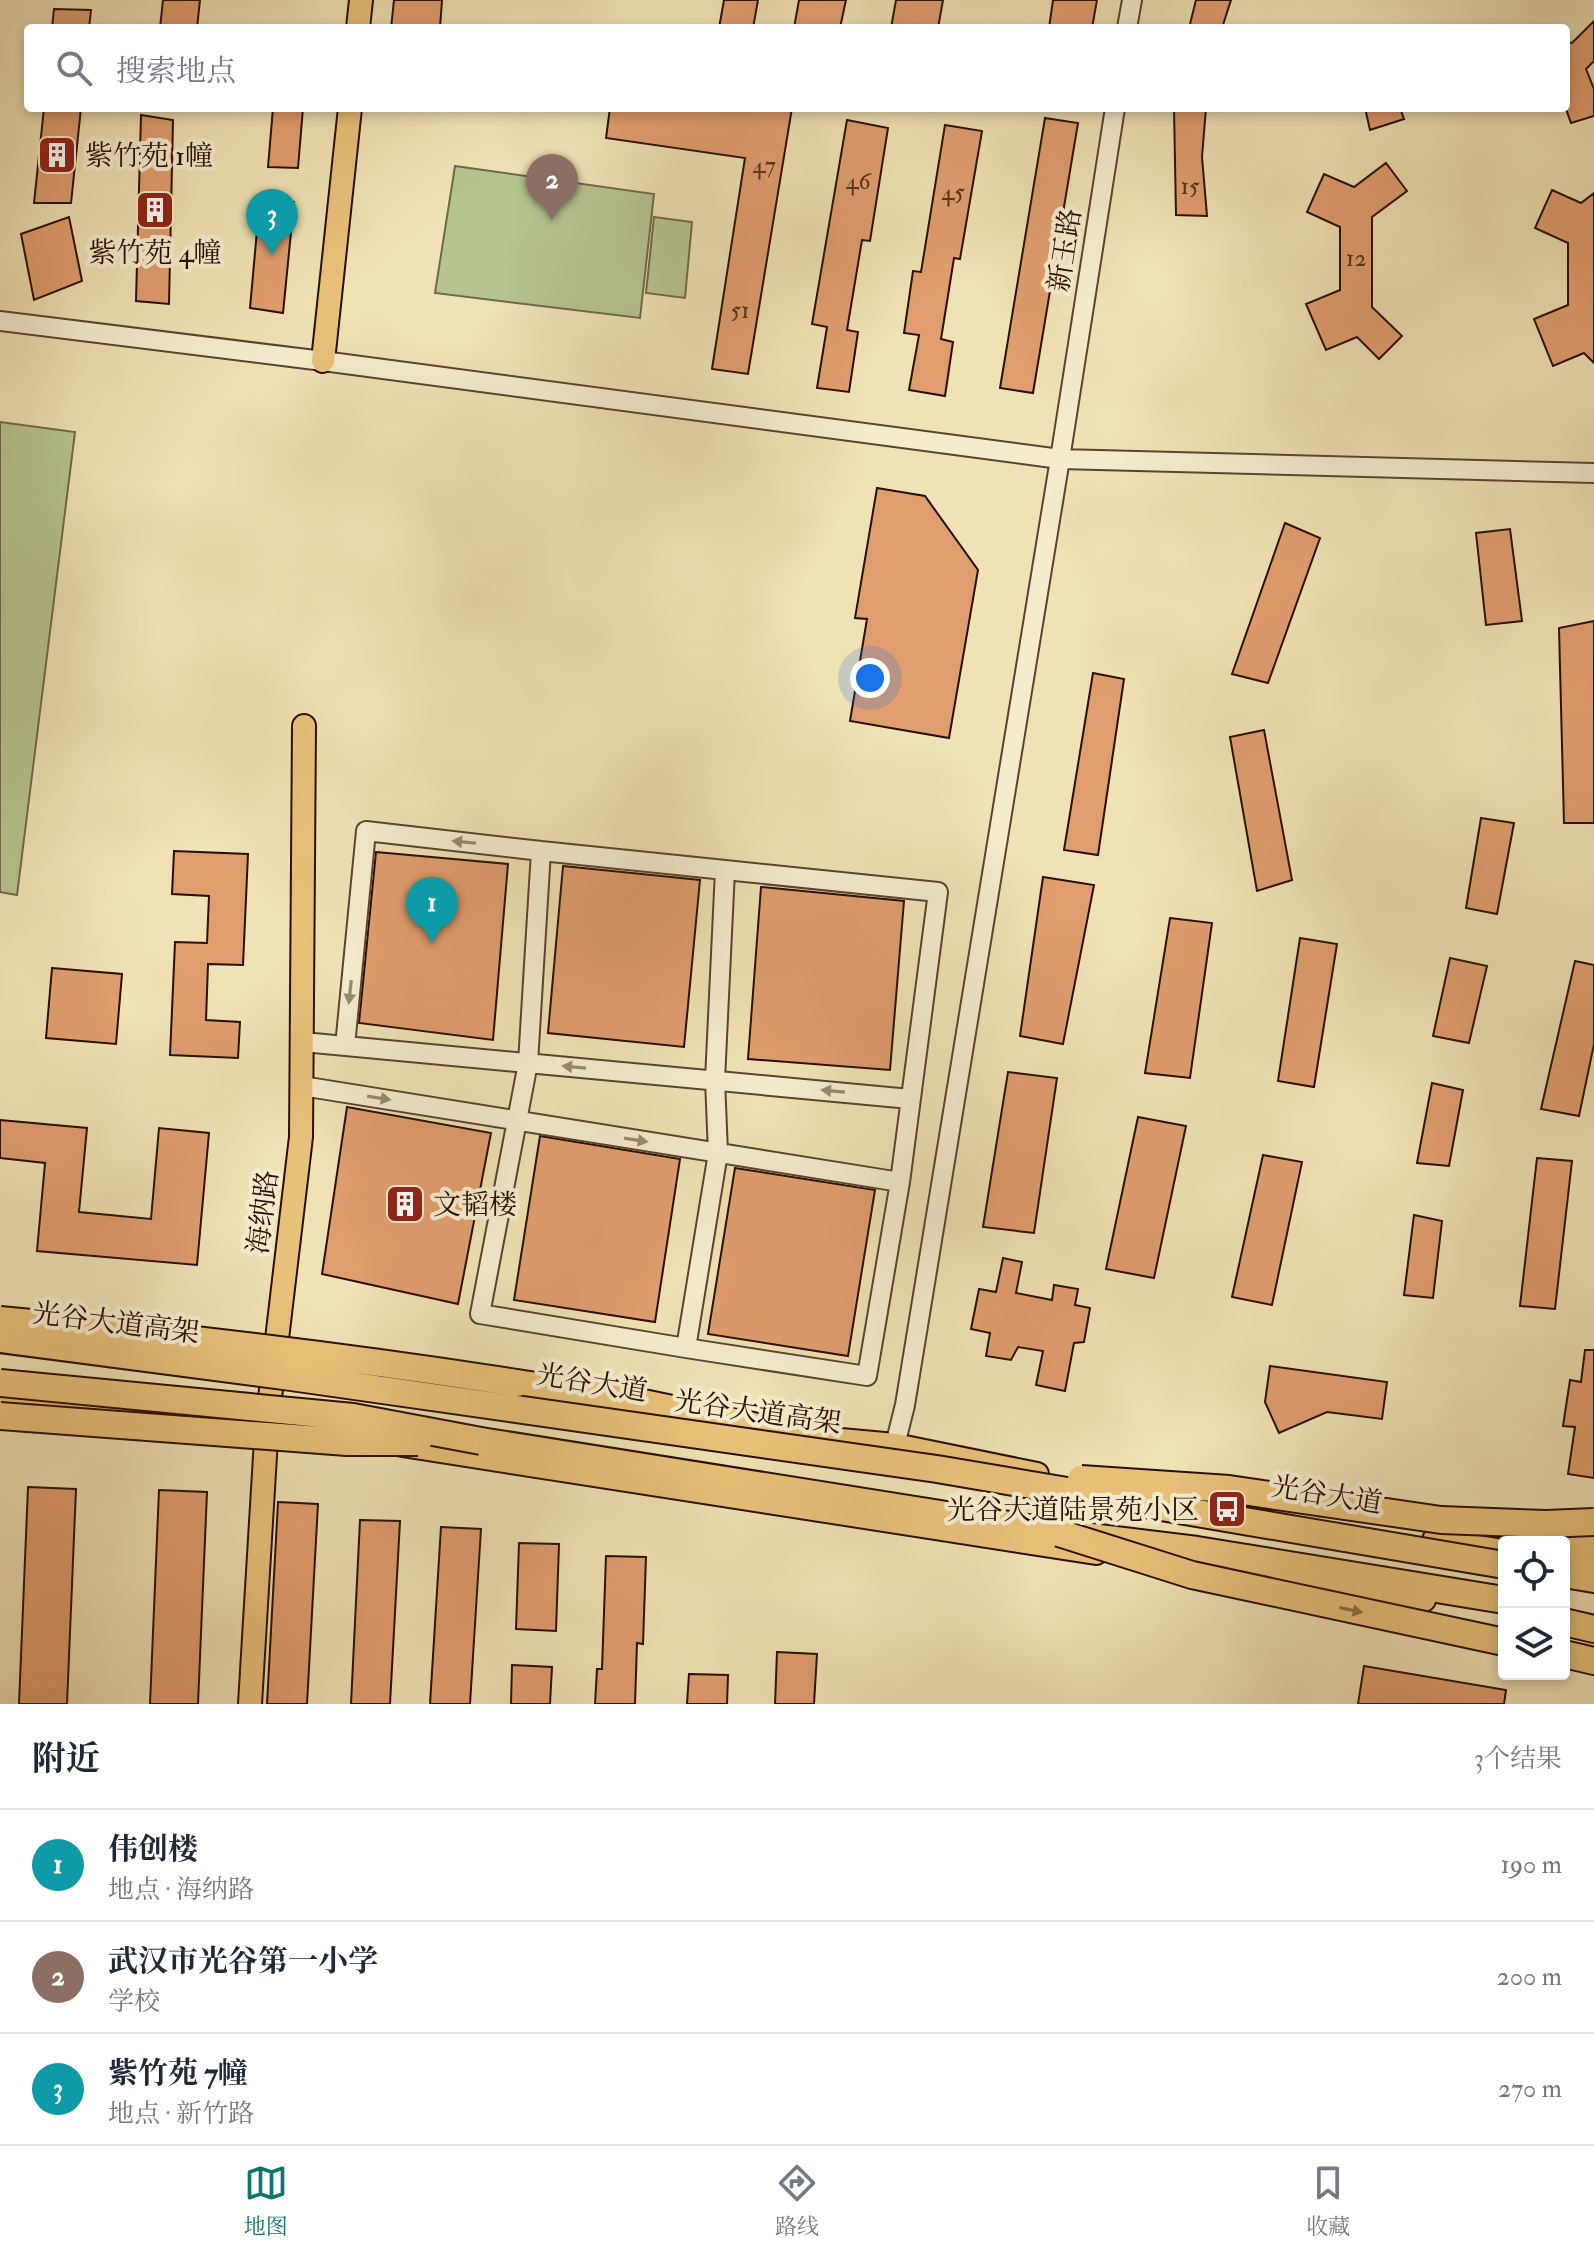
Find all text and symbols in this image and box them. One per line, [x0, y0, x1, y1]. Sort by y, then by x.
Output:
search box [24, 24, 1570, 112]
icon: search [52, 46, 96, 90]
text: 搜索地点 [116, 53, 236, 90]
building icon: 紫竹苑 1幢 [36, 134, 78, 176]
place label: 紫竹苑 1幢 [85, 139, 213, 174]
house number: 47 [752, 150, 776, 181]
pin: 2 [526, 154, 578, 220]
house number: 46 [845, 166, 872, 197]
house number: 15 [1180, 171, 1200, 202]
house number: 45 [941, 177, 965, 208]
building icon: 紫竹苑 4幢 [134, 189, 176, 231]
pin: 3 [246, 189, 298, 255]
street label: 新玉路 [1042, 206, 1089, 294]
place label: 紫竹苑 4幢 [89, 236, 222, 271]
house number: 12 [1346, 243, 1366, 274]
house number: 51 [730, 295, 750, 326]
your location [850, 658, 890, 698]
one-way arrow [451, 836, 476, 849]
pin: 1 [406, 877, 458, 943]
one-way arrow [343, 980, 356, 1005]
one-way arrow [561, 1060, 586, 1073]
one-way arrow [820, 1085, 845, 1098]
one-way arrow [367, 1092, 392, 1105]
one-way arrow [624, 1134, 649, 1146]
street label: 海纳路 [241, 1168, 286, 1256]
building icon: 文韬楼 [384, 1183, 426, 1225]
place label: 文韬楼 [433, 1188, 517, 1223]
street label: 光谷大道高架 [30, 1296, 201, 1351]
street label: 光谷大道 [534, 1357, 650, 1410]
street label: 光谷大道高架 [672, 1383, 843, 1442]
street label: 光谷大道 [1269, 1469, 1385, 1522]
bus stop icon: 光谷大道陆景苑小区 [1206, 1488, 1248, 1530]
place label: 光谷大道陆景苑小区 [947, 1493, 1199, 1528]
map controls [1498, 1536, 1570, 1680]
button: locate [1498, 1536, 1570, 1608]
one-way arrow [1339, 1604, 1364, 1617]
button: layers [1498, 1608, 1570, 1680]
text: 附近 [32, 1738, 100, 1781]
text: 3个结果 [1474, 1743, 1562, 1775]
text: 伟创楼 [108, 1831, 198, 1868]
text: 1 [53, 1849, 63, 1881]
text: 190 m [1501, 1849, 1562, 1881]
text: 地点 · 海纳路 [108, 1874, 254, 1906]
text: 武汉市光谷第一小学 [108, 1943, 378, 1980]
text: 2 [51, 1961, 65, 1993]
text: 200 m [1497, 1961, 1562, 1993]
text: 学校 [108, 1986, 160, 2018]
text: 紫竹苑 7幢 [108, 2055, 248, 2092]
text: 3 [53, 2073, 63, 2105]
text: 270 m [1498, 2073, 1562, 2105]
text: 地点 · 新竹路 [108, 2098, 254, 2130]
tab: 地图 [244, 2161, 288, 2241]
tab: 路线 [775, 2161, 819, 2241]
tab: 收藏 [1306, 2161, 1350, 2241]

